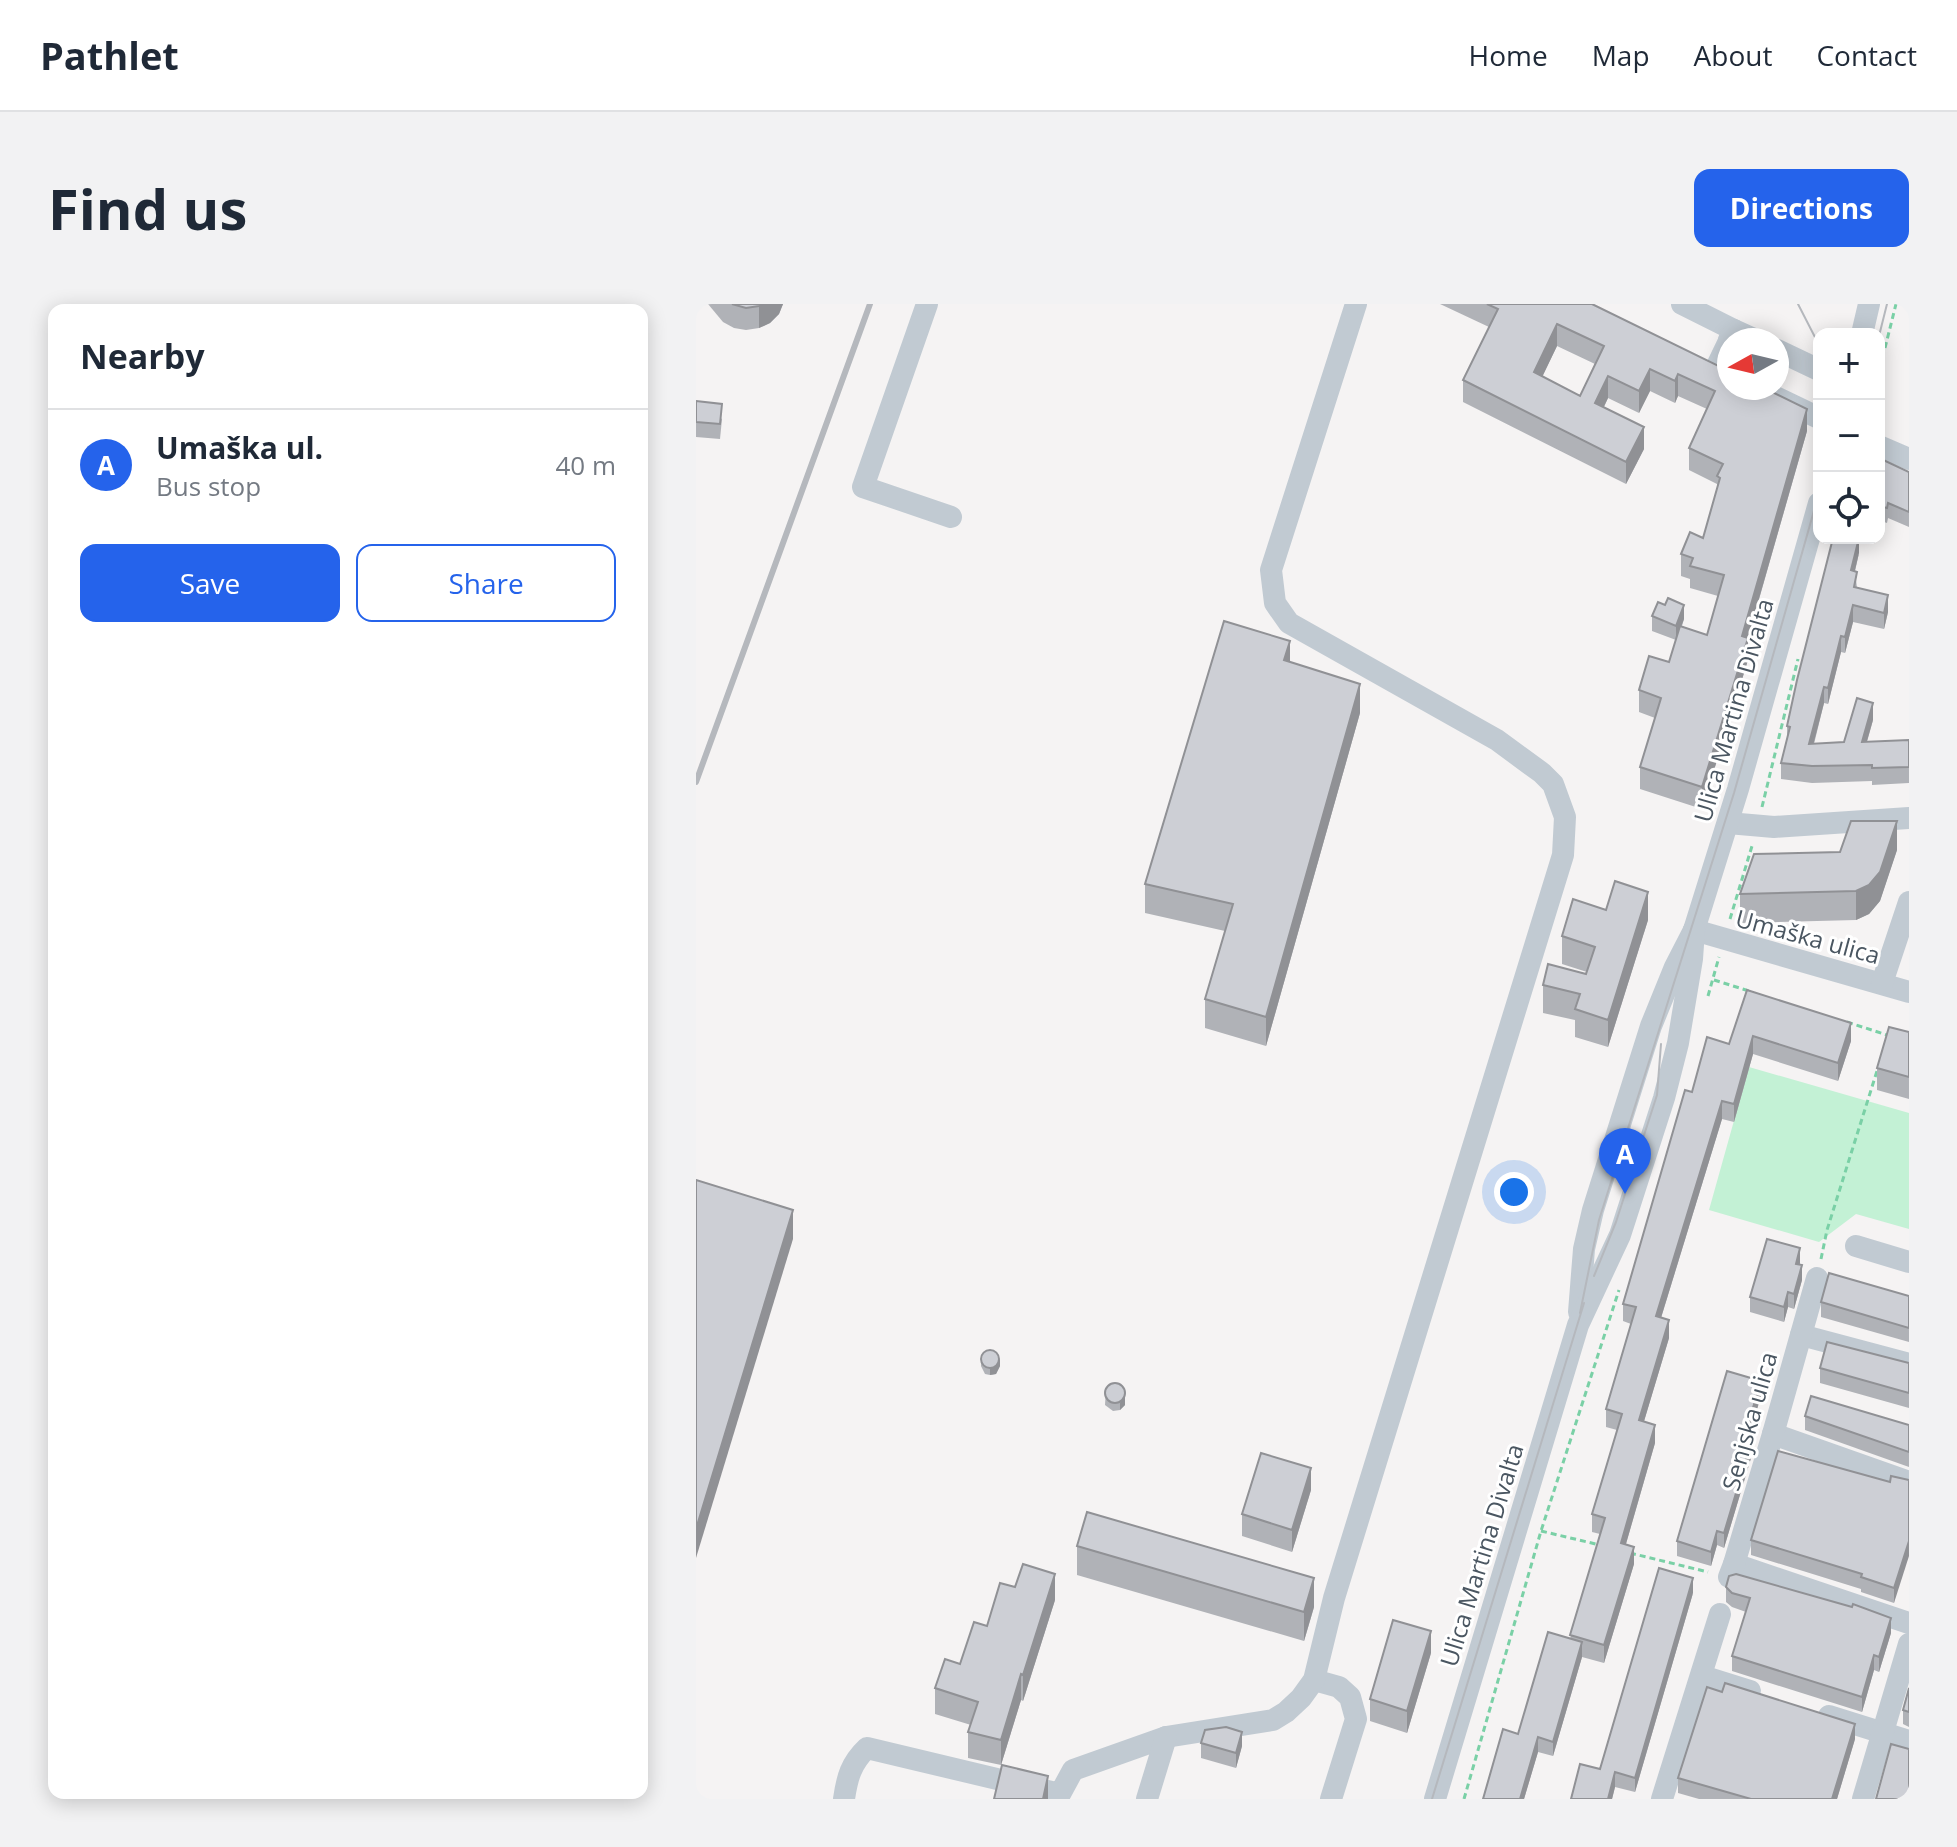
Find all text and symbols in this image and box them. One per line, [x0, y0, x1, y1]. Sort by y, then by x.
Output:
text: Pathlet [40, 29, 179, 81]
text: Home [1469, 36, 1548, 74]
text: Map [1592, 36, 1650, 74]
text: About [1694, 36, 1772, 74]
text: Contact [1816, 36, 1917, 74]
button: Directions [1694, 169, 1909, 247]
text: Find us [48, 170, 247, 246]
north arrow [1717, 328, 1789, 400]
map controls [1813, 328, 1885, 544]
button: + [1813, 328, 1885, 400]
text: Nearby [80, 333, 205, 379]
button: − [1813, 400, 1885, 472]
text: Umaška ul. [156, 427, 323, 468]
text: A [97, 447, 115, 483]
text: 40 m [555, 447, 616, 483]
text: Bus stop [156, 468, 261, 504]
button: locate [1813, 472, 1885, 544]
button: Save [80, 544, 340, 622]
button: Share [356, 544, 616, 622]
street label: Ulica Martina Divalta [1685, 594, 1781, 826]
street label: Umaška ulica [1732, 901, 1884, 971]
pin: A [1599, 1128, 1651, 1194]
your location [1494, 1172, 1534, 1212]
street label: Senjska ulica [1713, 1348, 1785, 1494]
street label: Ulica Martina Divalta [1431, 1440, 1531, 1670]

